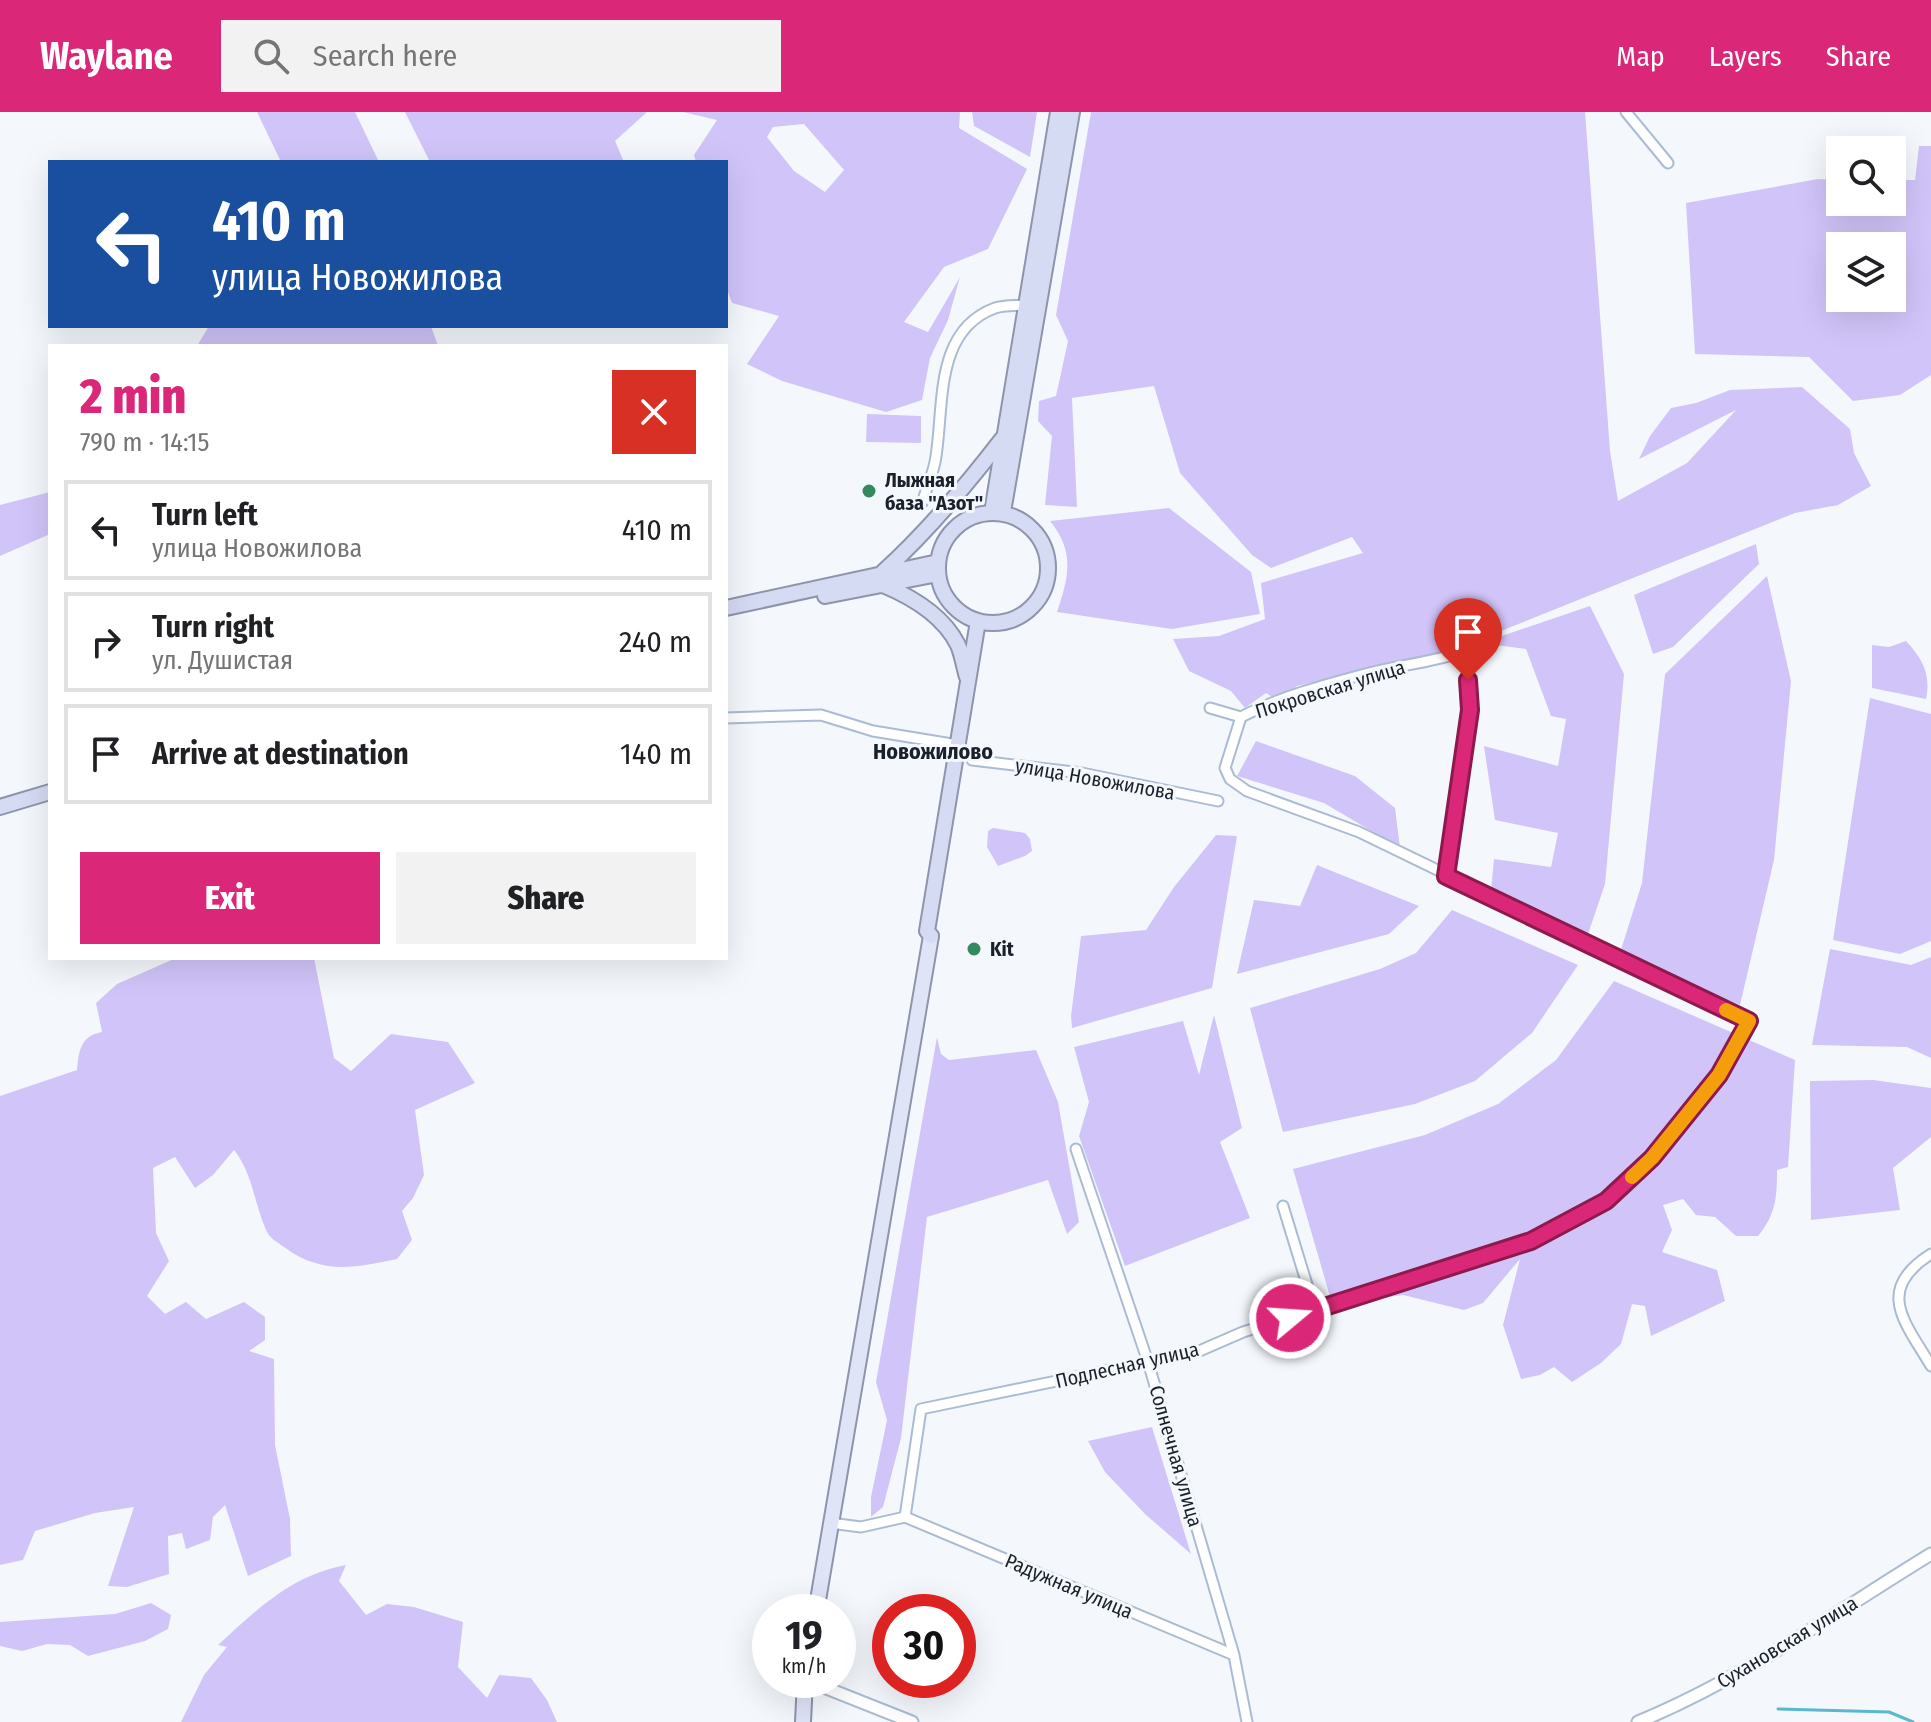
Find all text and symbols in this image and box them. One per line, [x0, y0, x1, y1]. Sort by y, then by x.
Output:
search box [221, 20, 781, 92]
text: Waylane [40, 33, 173, 79]
icon: search [249, 34, 293, 78]
text: Search here [313, 38, 457, 74]
text: Map [1616, 40, 1665, 73]
text: Layers [1709, 40, 1782, 73]
text: Share [1826, 40, 1891, 73]
map controls [1826, 136, 1906, 312]
button: search [1826, 136, 1906, 216]
text: 410 m [212, 188, 346, 255]
icon: left [80, 192, 184, 296]
button: layers [1826, 232, 1906, 312]
text: улица Новожилова [212, 256, 503, 300]
text: 2 min [80, 368, 186, 426]
button: close [612, 370, 696, 454]
text: 790 m · 14:15 [80, 427, 209, 458]
place label: Лыжная база "Азот" [885, 468, 983, 515]
marker: Лыжная база "Азот" [860, 482, 878, 500]
text: Turn left [152, 497, 258, 533]
icon: left [84, 508, 128, 552]
text: 410 m [622, 512, 692, 548]
text: улица Новожилова [152, 533, 362, 564]
pin [1434, 598, 1502, 680]
text: Turn right [152, 609, 274, 645]
icon: arrive [1446, 610, 1490, 654]
icon: right [84, 620, 128, 664]
text: 240 m [619, 624, 692, 660]
text: ул. Душистая [152, 645, 293, 676]
street label: Покровская улица [1252, 655, 1408, 723]
icon: arrive [84, 732, 128, 776]
text: Arrive at destination [152, 736, 409, 772]
text: 140 m [620, 736, 692, 772]
district label: Новожилово [873, 738, 993, 765]
street label: улица Новожилова [1013, 753, 1177, 805]
button: Exit [80, 852, 380, 944]
button: Share [396, 852, 696, 944]
place label: Kit [990, 937, 1015, 961]
marker: Kit [965, 940, 983, 958]
position arrow [1248, 1276, 1332, 1360]
street label: Подлесная улица [1053, 1337, 1201, 1393]
street label: Солнечная улица [1144, 1383, 1208, 1529]
street label: Радужная улица [1002, 1548, 1136, 1624]
street label: Сухановская улица [1712, 1591, 1862, 1693]
speed limit sign: 30 [872, 1594, 976, 1698]
text: 19 [785, 1612, 823, 1660]
text: km/h [782, 1654, 826, 1678]

